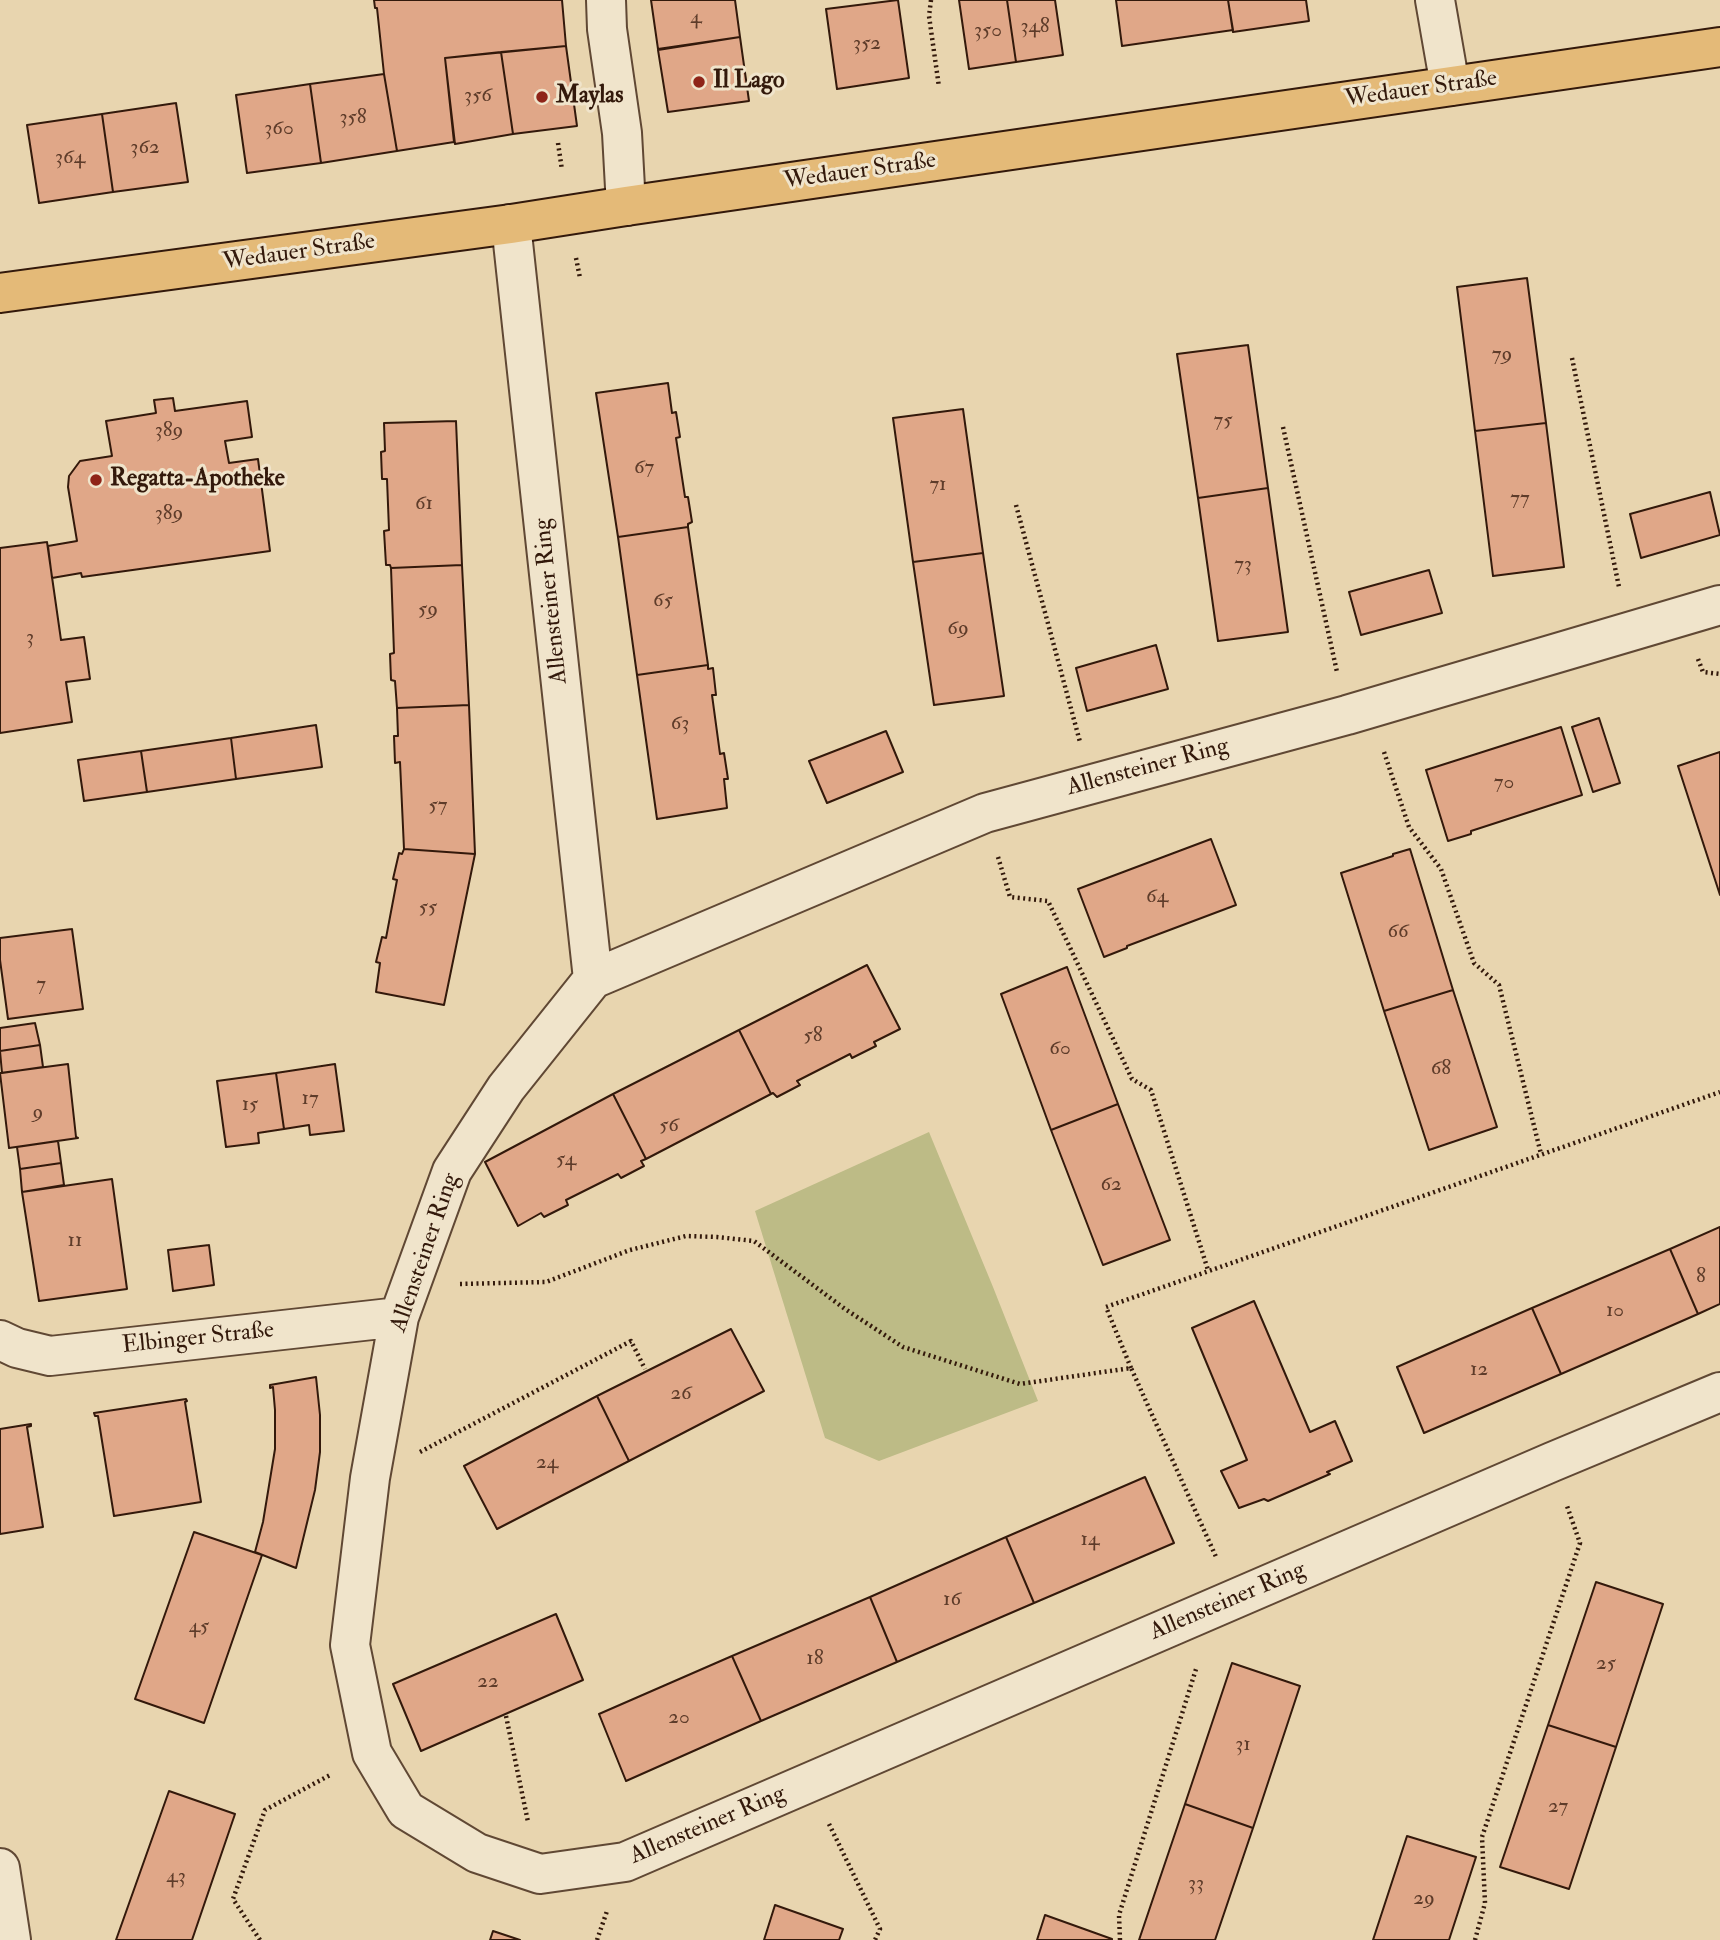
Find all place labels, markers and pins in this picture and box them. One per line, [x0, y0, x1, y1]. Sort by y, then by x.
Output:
place label: Il Lago [713, 68, 785, 96]
marker: Il Lago [691, 74, 707, 90]
place label: Maylas [556, 83, 623, 111]
marker: Maylas [534, 89, 550, 105]
place label: Regatta-Apotheke [110, 466, 285, 494]
marker: Regatta-Apotheke [88, 472, 104, 488]

